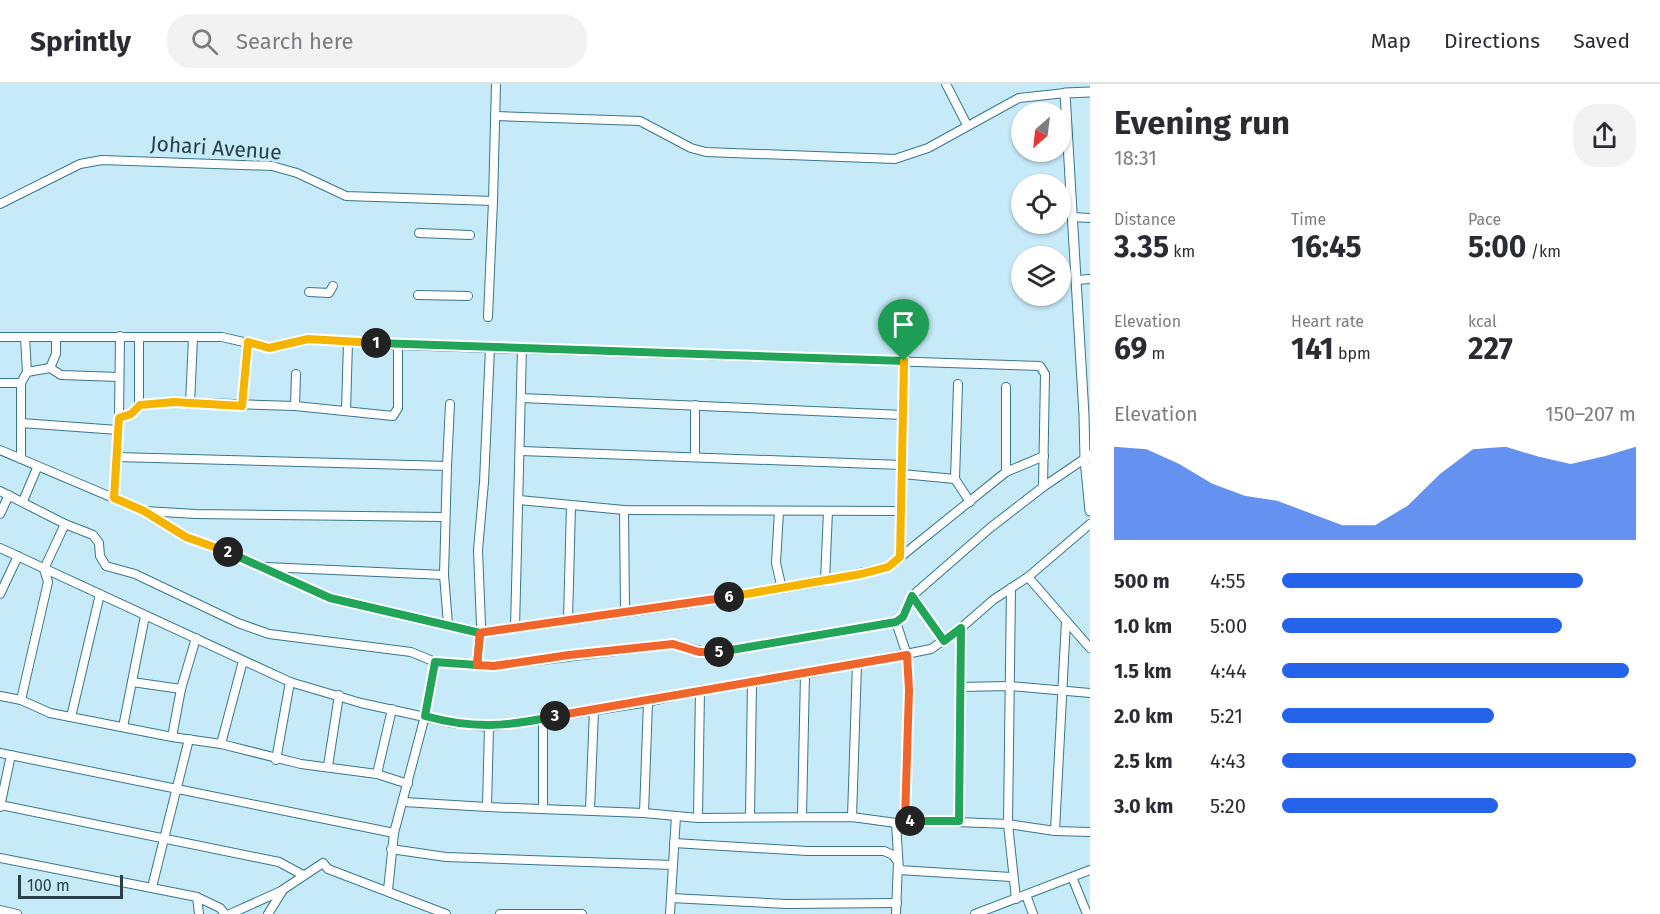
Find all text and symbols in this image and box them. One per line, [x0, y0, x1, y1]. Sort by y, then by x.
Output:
search box [167, 14, 587, 68]
text: Sprintly [30, 25, 131, 58]
icon: search [188, 25, 221, 58]
text: Search here [236, 28, 354, 55]
text: Map [1371, 28, 1411, 54]
text: Directions [1444, 28, 1540, 54]
text: Saved [1573, 28, 1630, 54]
north arrow [1011, 102, 1071, 162]
map controls [1011, 102, 1071, 306]
text: Evening run [1114, 103, 1290, 143]
button: share [1573, 104, 1636, 167]
street label: Johari Avenue [149, 130, 283, 166]
text: 18:31 [1114, 146, 1157, 170]
button: locate [1011, 174, 1071, 234]
text: Distance [1114, 210, 1176, 229]
text: Time [1291, 210, 1326, 229]
text: Pace [1468, 210, 1501, 229]
text: 3.35 [1114, 229, 1169, 265]
text: 16:45 [1291, 229, 1362, 265]
text: 5:00 [1468, 229, 1526, 265]
text: km [1169, 242, 1195, 261]
text: /km [1526, 242, 1561, 261]
button: layers [1011, 246, 1071, 306]
pin [878, 299, 929, 361]
icon: arrive [887, 308, 920, 341]
text: Elevation [1114, 312, 1181, 331]
text: Heart rate [1291, 312, 1364, 331]
text: kcal [1468, 312, 1497, 331]
pin: 1 [361, 328, 391, 358]
text: 69 [1114, 331, 1147, 367]
text: 141 [1291, 331, 1334, 367]
text: 227 [1468, 331, 1513, 367]
text: 1 [372, 333, 380, 352]
text: m [1147, 344, 1165, 363]
text: bpm [1334, 344, 1371, 363]
text: Elevation [1114, 402, 1198, 426]
text: 150–207 m [1545, 402, 1636, 426]
pin: 2 [213, 537, 243, 567]
text: 2 [224, 542, 232, 561]
text: 500 m [1114, 569, 1170, 593]
text: 4:55 [1210, 569, 1245, 593]
pin: 6 [714, 582, 744, 612]
text: 6 [724, 587, 734, 606]
text: 1.0 km [1114, 614, 1172, 638]
text: 5:00 [1210, 614, 1247, 638]
pin: 5 [704, 637, 734, 667]
text: 5 [715, 642, 723, 661]
text: 1.5 km [1114, 659, 1172, 683]
text: 4:44 [1210, 659, 1247, 683]
pin: 3 [540, 701, 570, 731]
text: 2.0 km [1114, 704, 1173, 728]
text: 5:21 [1210, 704, 1243, 728]
text: 3 [551, 706, 559, 725]
text: 2.5 km [1114, 749, 1173, 773]
text: 4:43 [1210, 749, 1246, 773]
text: 3.0 km [1114, 794, 1173, 818]
text: 5:20 [1210, 794, 1246, 818]
pin: 4 [895, 806, 925, 836]
text: 4 [905, 811, 915, 830]
scale bar [18, 872, 123, 900]
text: 100 m [27, 876, 70, 895]

